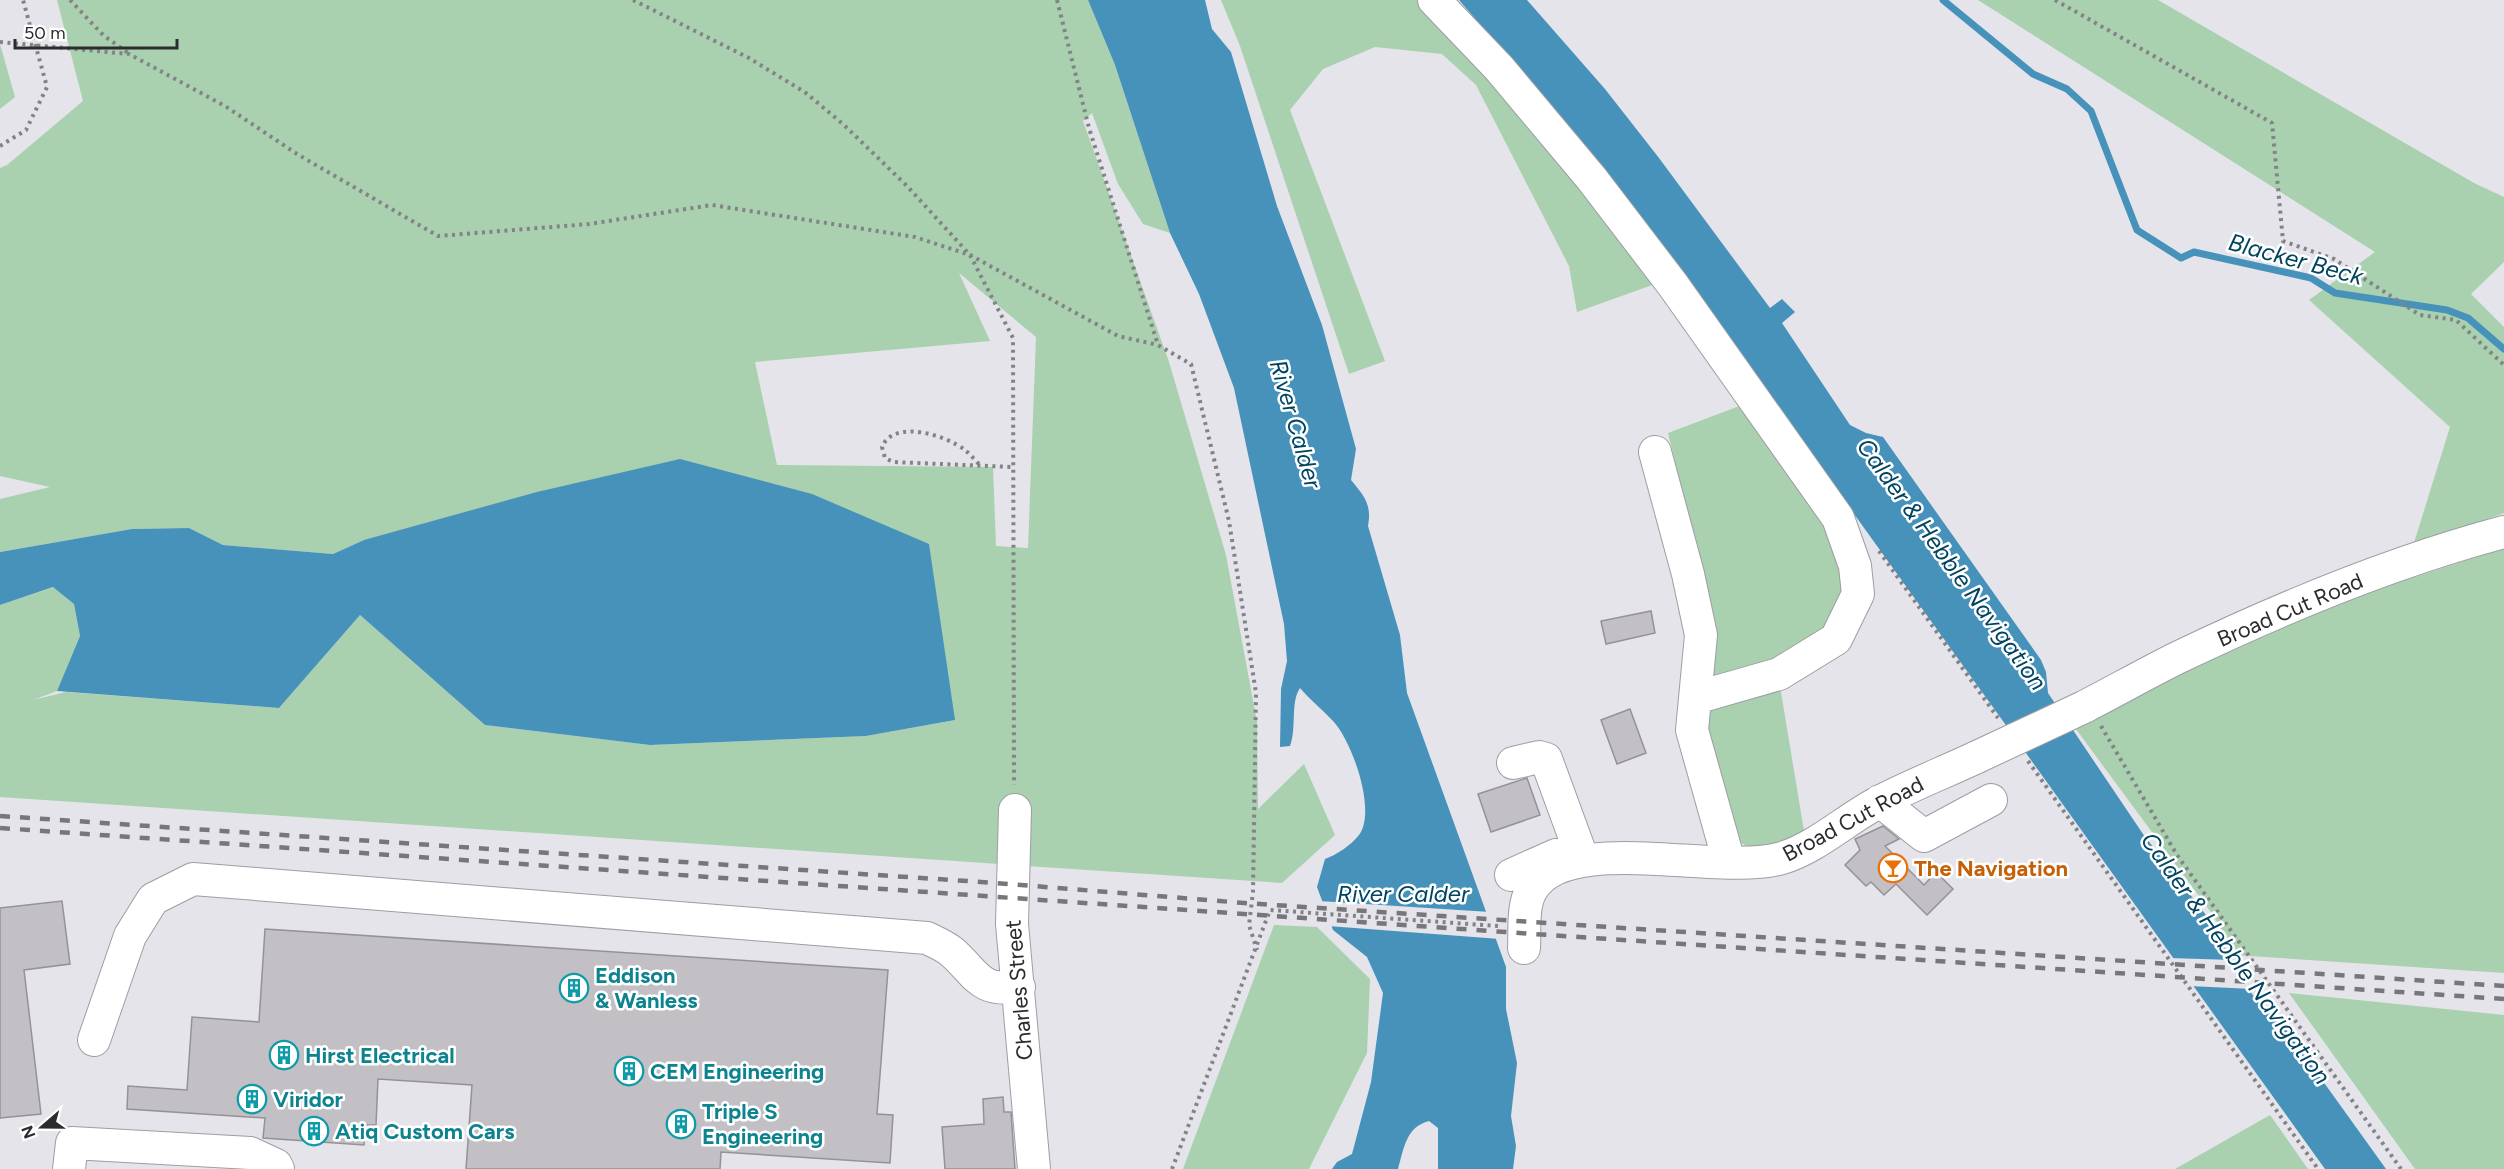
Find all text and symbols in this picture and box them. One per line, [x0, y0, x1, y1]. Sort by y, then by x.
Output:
scale bar [15, 12, 177, 50]
text: 50 m [24, 22, 66, 44]
water label: Blacker Beck [2226, 227, 2368, 291]
water label: River Calder [1264, 356, 1328, 492]
water label: Calder & Hebble Navigation [1851, 432, 2053, 696]
street label: Broad Cut Road [2213, 567, 2367, 653]
street label: Broad Cut Road [1778, 771, 1928, 867]
water label: Calder & Hebble Navigation [2135, 826, 2337, 1090]
bar icon: The Navigation [1877, 852, 1909, 884]
place label: The Navigation [1914, 855, 2068, 882]
water label: River Calder [1337, 879, 1470, 908]
street label: Charles Street [999, 919, 1039, 1061]
place label: Eddison & Wanless [595, 962, 698, 1014]
building icon: Eddison & Wanless [558, 972, 590, 1004]
building icon: Hirst Electrical [268, 1039, 300, 1071]
place label: Hirst Electrical [305, 1042, 455, 1069]
building icon: CEM Engineering [613, 1055, 645, 1087]
place label: CEM Engineering [650, 1058, 824, 1085]
building icon: Viridor [236, 1083, 268, 1115]
place label: Viridor [273, 1086, 344, 1113]
north arrow [12, 1097, 72, 1157]
place label: Triple S Engineering [702, 1098, 823, 1150]
building icon: Triple S Engineering [665, 1108, 697, 1140]
building icon: Atiq Custom Cars [298, 1115, 330, 1147]
place label: Atiq Custom Cars [335, 1118, 514, 1145]
text: N [17, 1123, 39, 1141]

